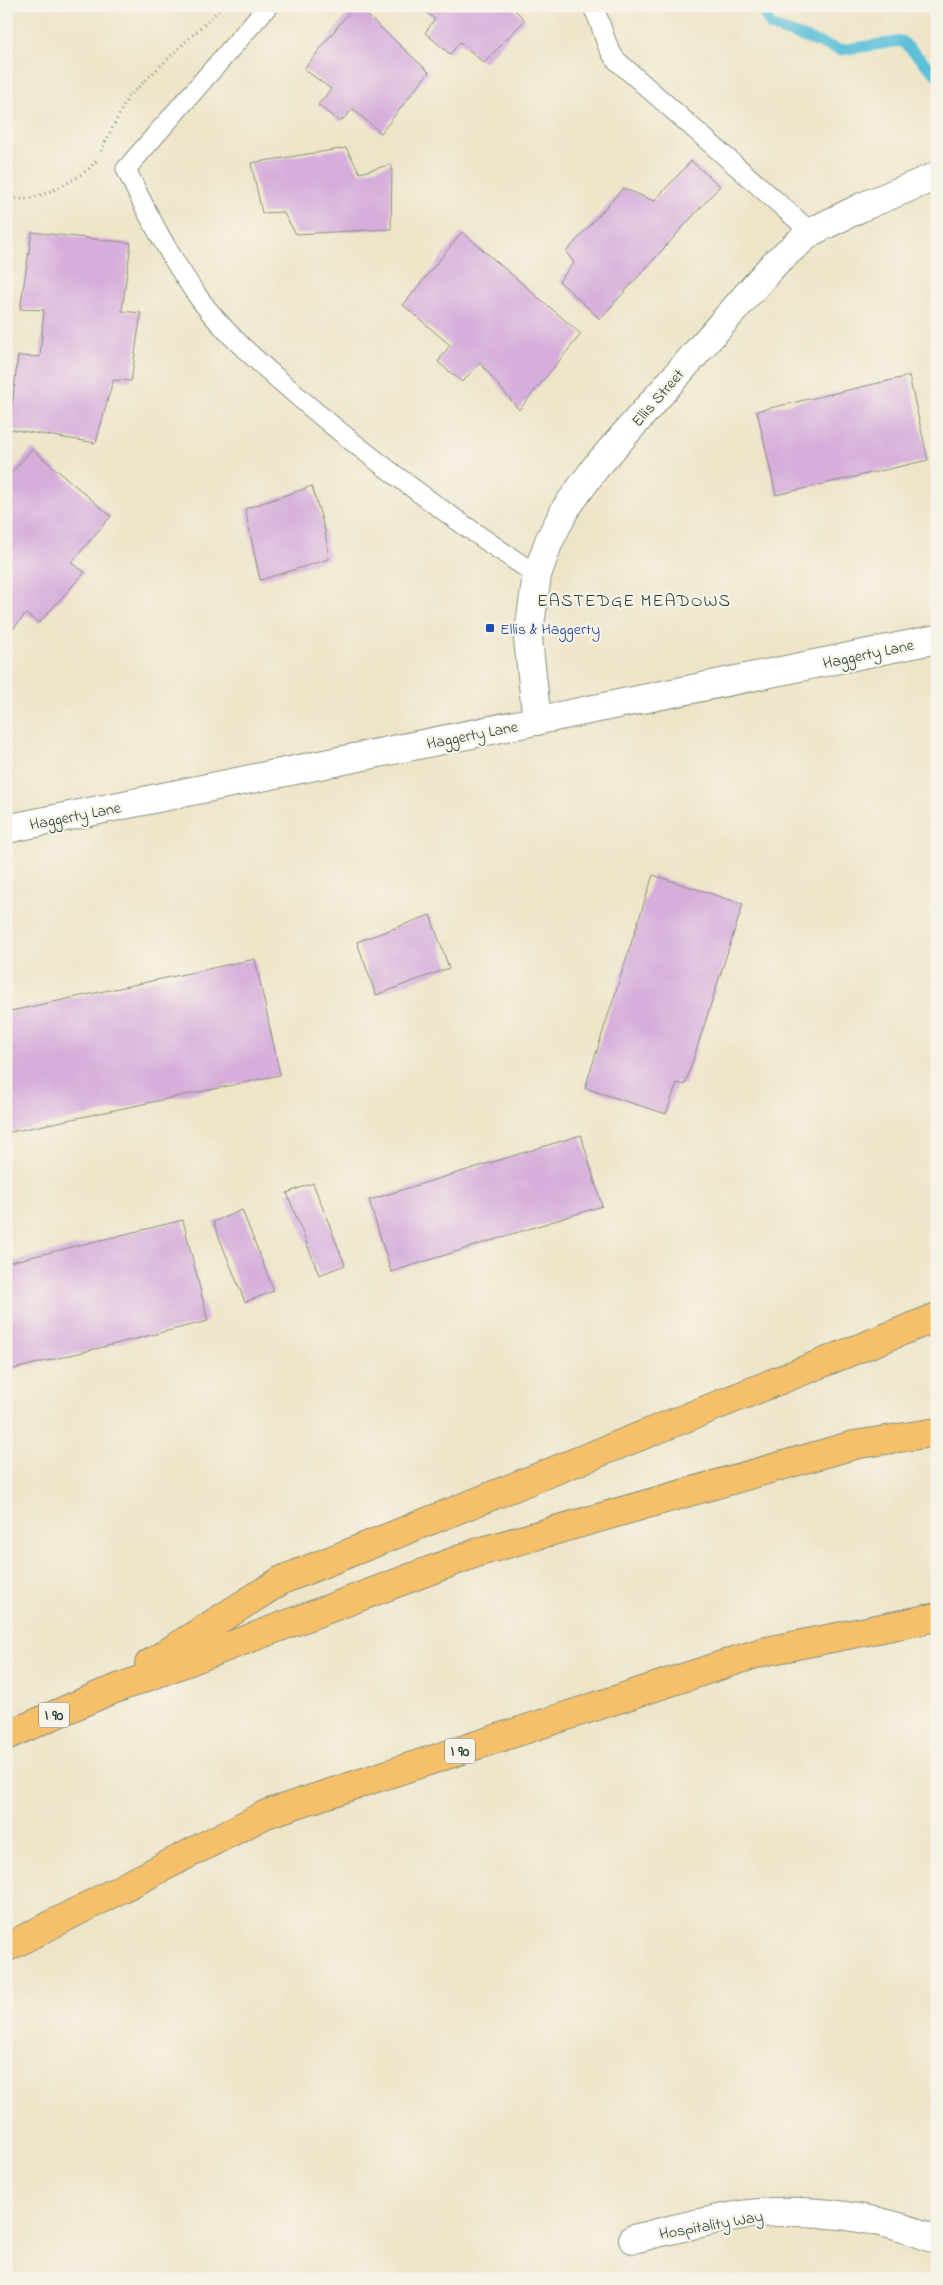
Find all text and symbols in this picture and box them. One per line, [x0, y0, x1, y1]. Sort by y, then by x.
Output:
street label: Ellis Street [626, 363, 691, 433]
district label: EASTEDGE MEADOWS [537, 589, 731, 615]
place label: Ellis & Haggerty [500, 618, 600, 642]
marker: Ellis & Haggerty [484, 622, 496, 634]
street label: Haggerty Lane [821, 633, 917, 676]
street label: Haggerty Lane [425, 715, 521, 757]
street label: Haggerty Lane [28, 796, 124, 838]
road number: I 90 [39, 1702, 69, 1728]
road number: I 90 [445, 1738, 475, 1764]
street label: Hospitality Way [657, 2205, 765, 2247]

